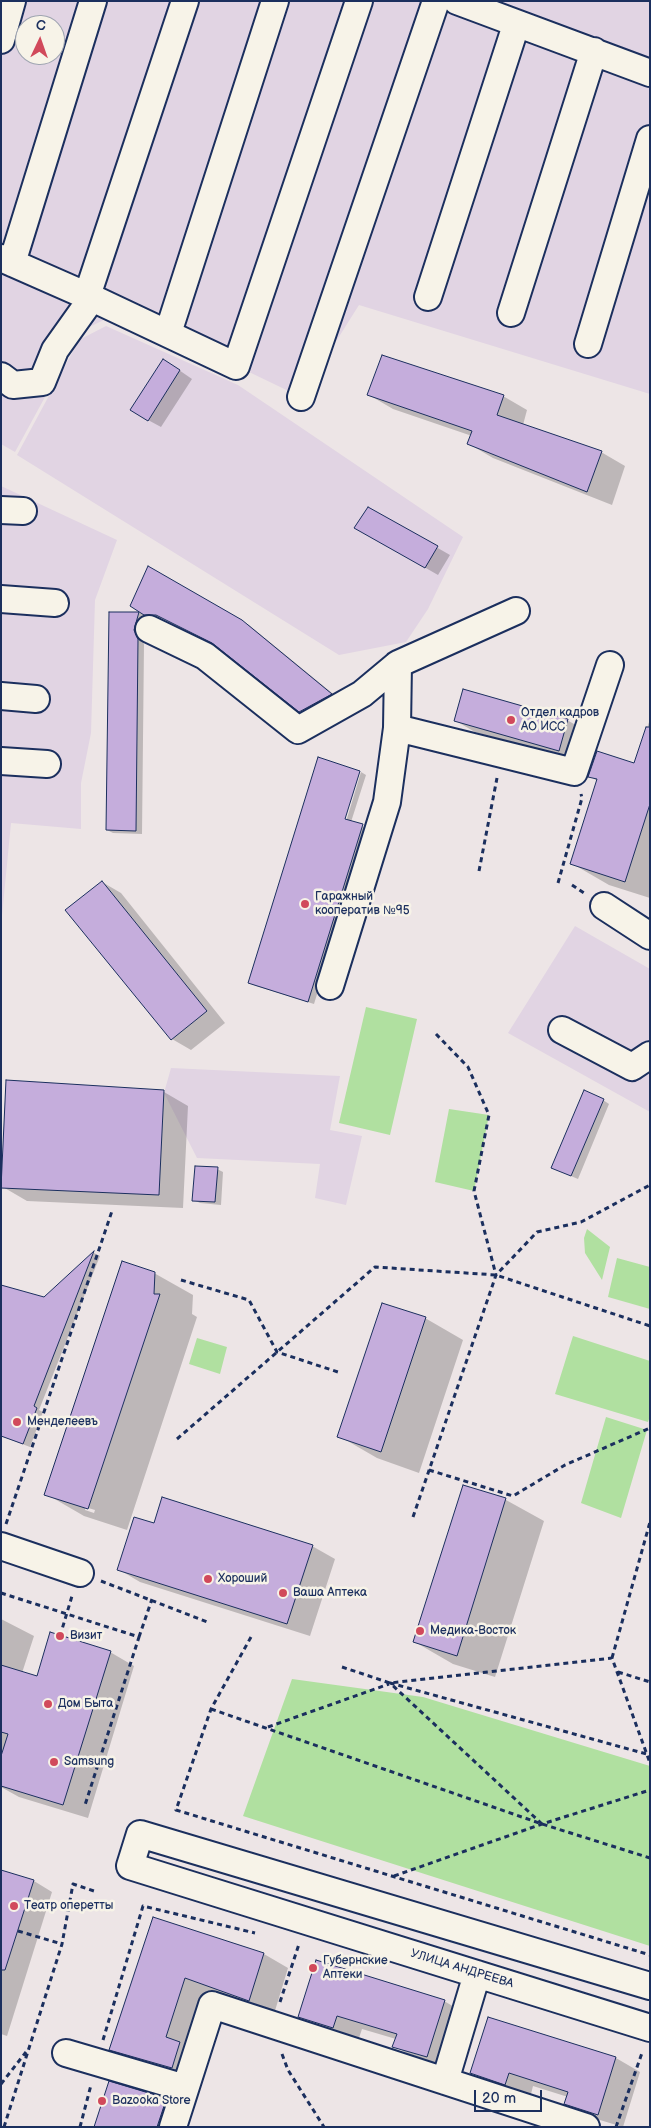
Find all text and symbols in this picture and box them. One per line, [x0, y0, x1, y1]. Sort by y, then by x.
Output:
north arrow [15, 15, 65, 65]
text: С [35, 17, 46, 34]
place label: Отдел кадров АО ИСС [521, 706, 599, 734]
marker: Отдел кадров АО ИСС [505, 714, 517, 726]
place label: Гаражный кооператив №95 [315, 890, 410, 918]
marker: Гаражный кооператив №95 [299, 898, 311, 910]
place label: Менделеевъ [27, 1415, 98, 1429]
marker: Менделеевъ [11, 1416, 23, 1428]
place label: Хороший [218, 1572, 267, 1586]
marker: Хороший [202, 1573, 214, 1585]
place label: Ваша Аптека [293, 1586, 367, 1600]
marker: Ваша Аптека [277, 1587, 289, 1599]
place label: Медика-Восток [430, 1624, 516, 1638]
marker: Медика-Восток [414, 1625, 426, 1637]
place label: Визит [70, 1629, 102, 1643]
marker: Визит [54, 1630, 66, 1642]
place label: Дом Быта [58, 1697, 113, 1711]
marker: Дом Быта [42, 1698, 54, 1710]
place label: Samsung [64, 1755, 114, 1769]
marker: Samsung [48, 1756, 60, 1768]
place label: Театр оперетты [24, 1899, 113, 1913]
marker: Театр оперетты [8, 1900, 20, 1912]
street label: УЛИЦА АНДРЕЕВА [409, 1946, 515, 1992]
place label: Губернские Аптеки [323, 1954, 388, 1982]
marker: Губернские Аптеки [307, 1962, 319, 1974]
scale bar [476, 2080, 544, 2112]
text: 20 m [482, 2089, 516, 2108]
place label: Bazooka Store [112, 2094, 191, 2108]
marker: Bazooka Store [96, 2095, 108, 2107]

